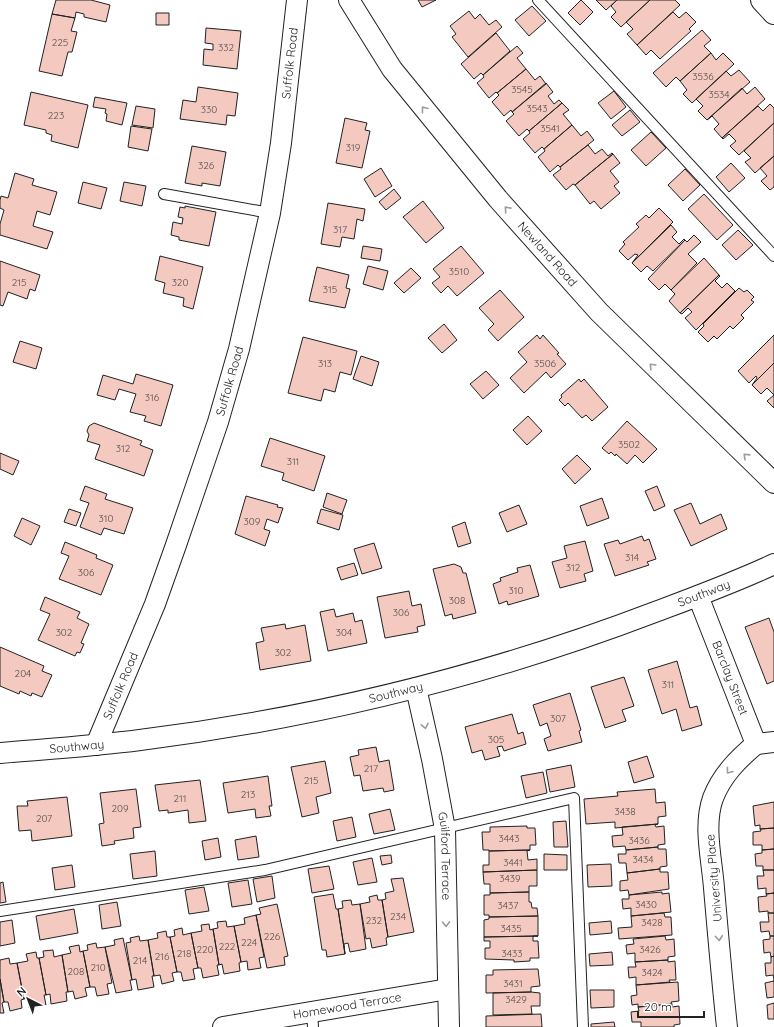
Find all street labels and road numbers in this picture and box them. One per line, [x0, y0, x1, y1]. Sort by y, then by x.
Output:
street label: Suffolk Road [278, 27, 301, 100]
street label: Newland Road [515, 218, 581, 289]
street label: Suffolk Road [212, 344, 246, 418]
street label: Southway [676, 576, 732, 610]
street label: Barclay Street [709, 638, 752, 717]
street label: Suffolk Road [99, 650, 141, 722]
street label: Southway [367, 678, 424, 706]
street label: Southway [49, 736, 105, 756]
street label: Guilford Terrace [435, 811, 454, 901]
street label: University Place [702, 833, 725, 923]
street label: Homewood Terrace [292, 989, 403, 1022]

